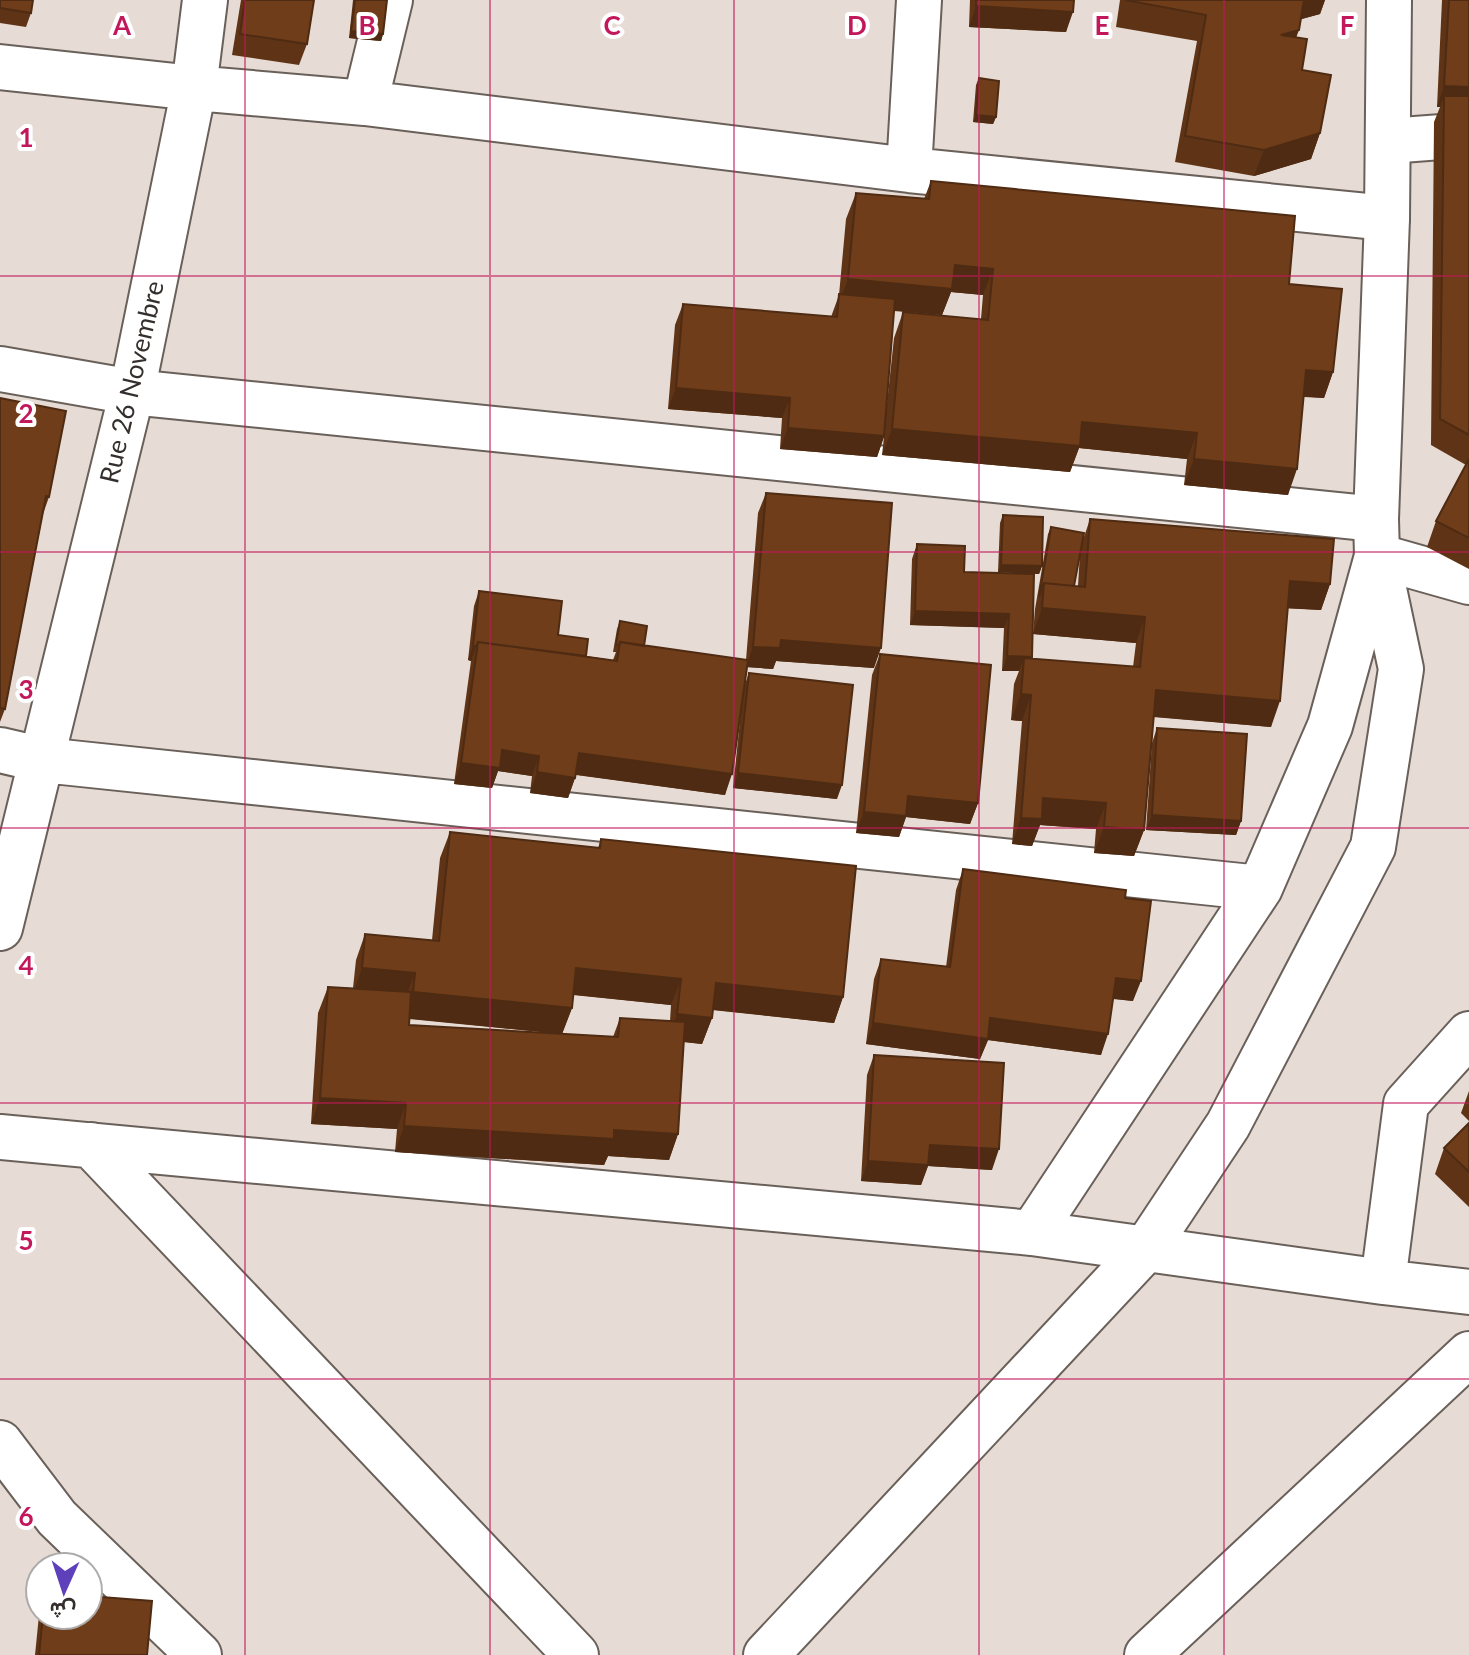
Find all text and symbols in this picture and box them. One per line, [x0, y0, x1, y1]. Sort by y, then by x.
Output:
text: A [112, 9, 132, 41]
text: B [358, 9, 376, 41]
text: C [603, 9, 621, 41]
text: D [847, 9, 867, 41]
text: E [1095, 9, 1109, 41]
text: F [1340, 9, 1354, 41]
text: 1 [18, 121, 34, 153]
street label: Rue 26 Novembre [92, 277, 170, 486]
text: 2 [18, 397, 34, 429]
text: 3 [18, 673, 34, 705]
text: 4 [18, 949, 34, 981]
text: 5 [18, 1224, 34, 1256]
text: 6 [18, 1500, 34, 1532]
north arrow [24, 1551, 104, 1631]
text: ش [49, 1596, 77, 1626]

